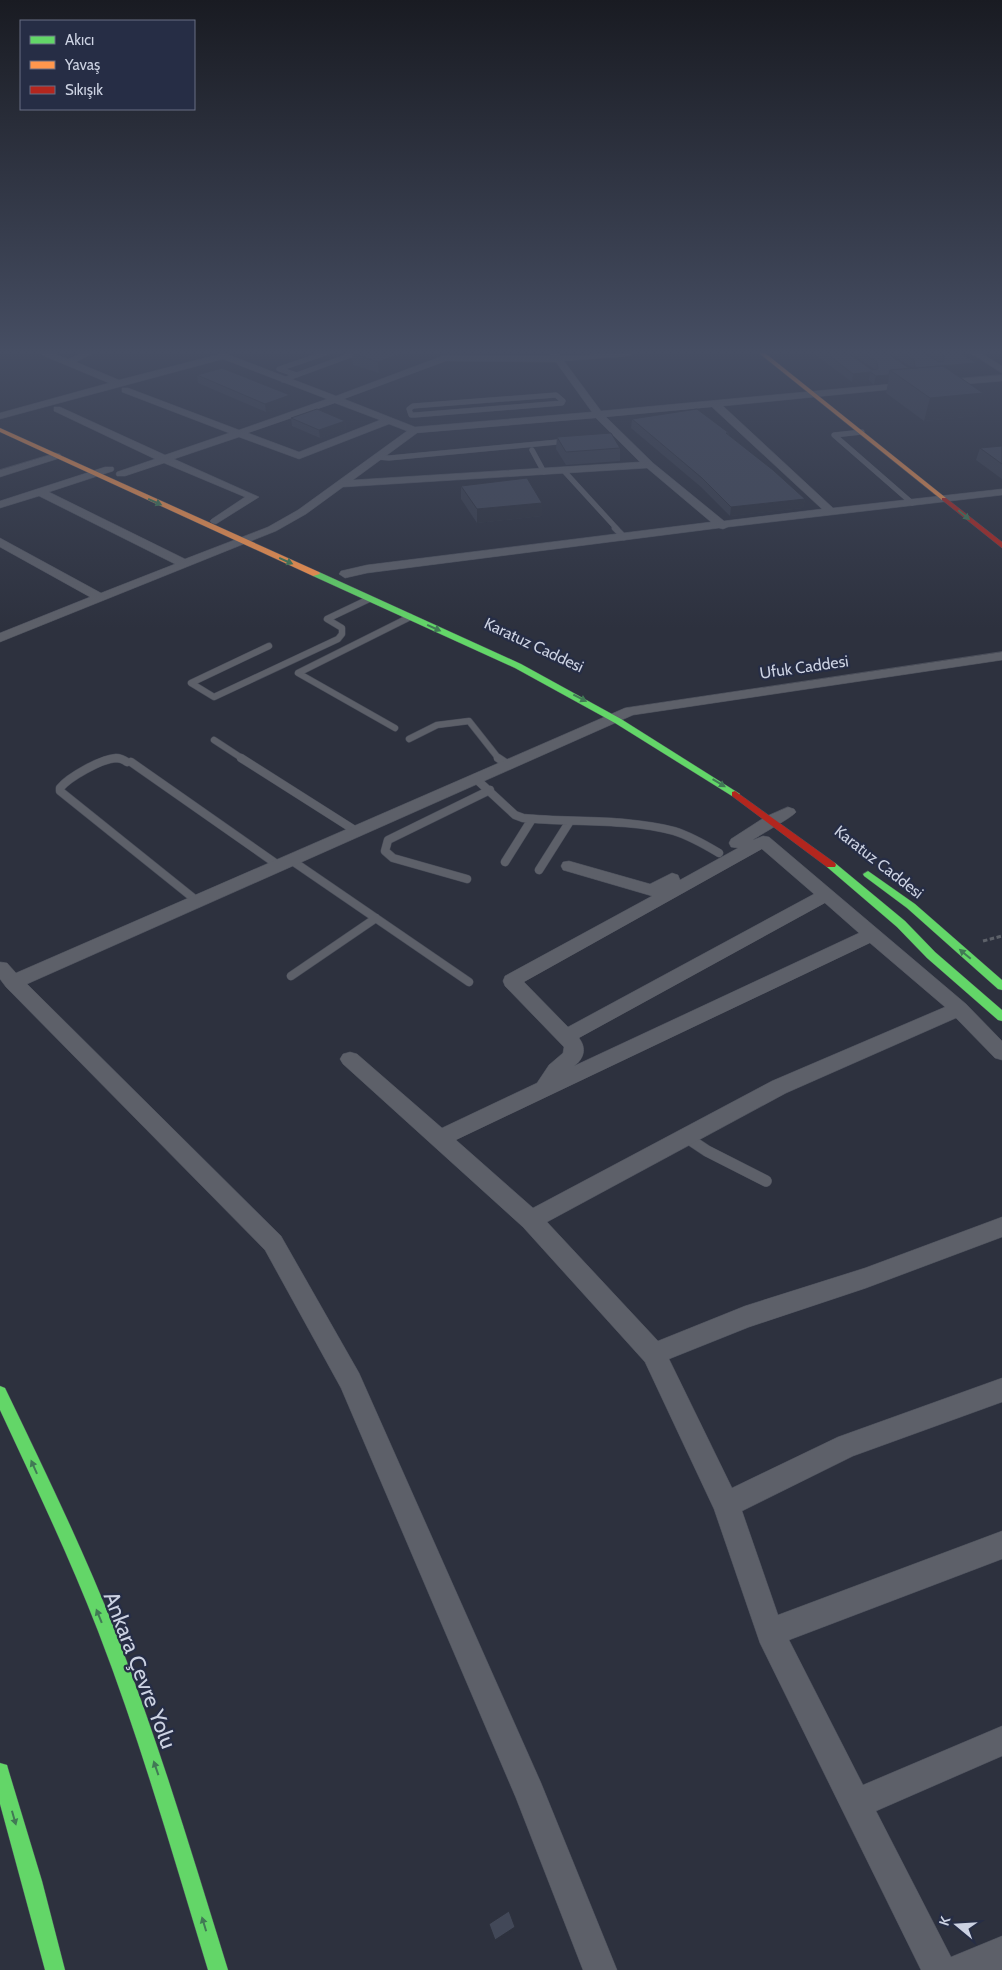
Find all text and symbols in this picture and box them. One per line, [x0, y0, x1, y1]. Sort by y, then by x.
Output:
legend [20, 20, 195, 110]
text: Akıcı [65, 31, 94, 49]
text: Yavaş [64, 56, 100, 74]
text: Sıkışık [65, 81, 103, 99]
one-way arrow [148, 498, 162, 506]
one-way arrow [957, 509, 970, 520]
one-way arrow [279, 557, 293, 565]
street label: Karatuz Caddesi [481, 614, 587, 676]
one-way arrow [427, 624, 441, 632]
street label: Ufuk Caddesi [758, 651, 850, 683]
one-way arrow [573, 694, 587, 702]
one-way arrow [712, 778, 725, 787]
street label: Karatuz Caddesi [831, 821, 927, 903]
one-way arrow [958, 949, 971, 960]
one-way arrow [30, 1460, 38, 1474]
street label: Ankara Çevre Yolu [98, 1588, 182, 1752]
one-way arrow [95, 1608, 103, 1623]
one-way arrow [152, 1761, 159, 1776]
one-way arrow [10, 1811, 18, 1826]
north arrow [932, 1900, 982, 1950]
text: K [935, 1914, 955, 1928]
one-way arrow [199, 1916, 207, 1931]

